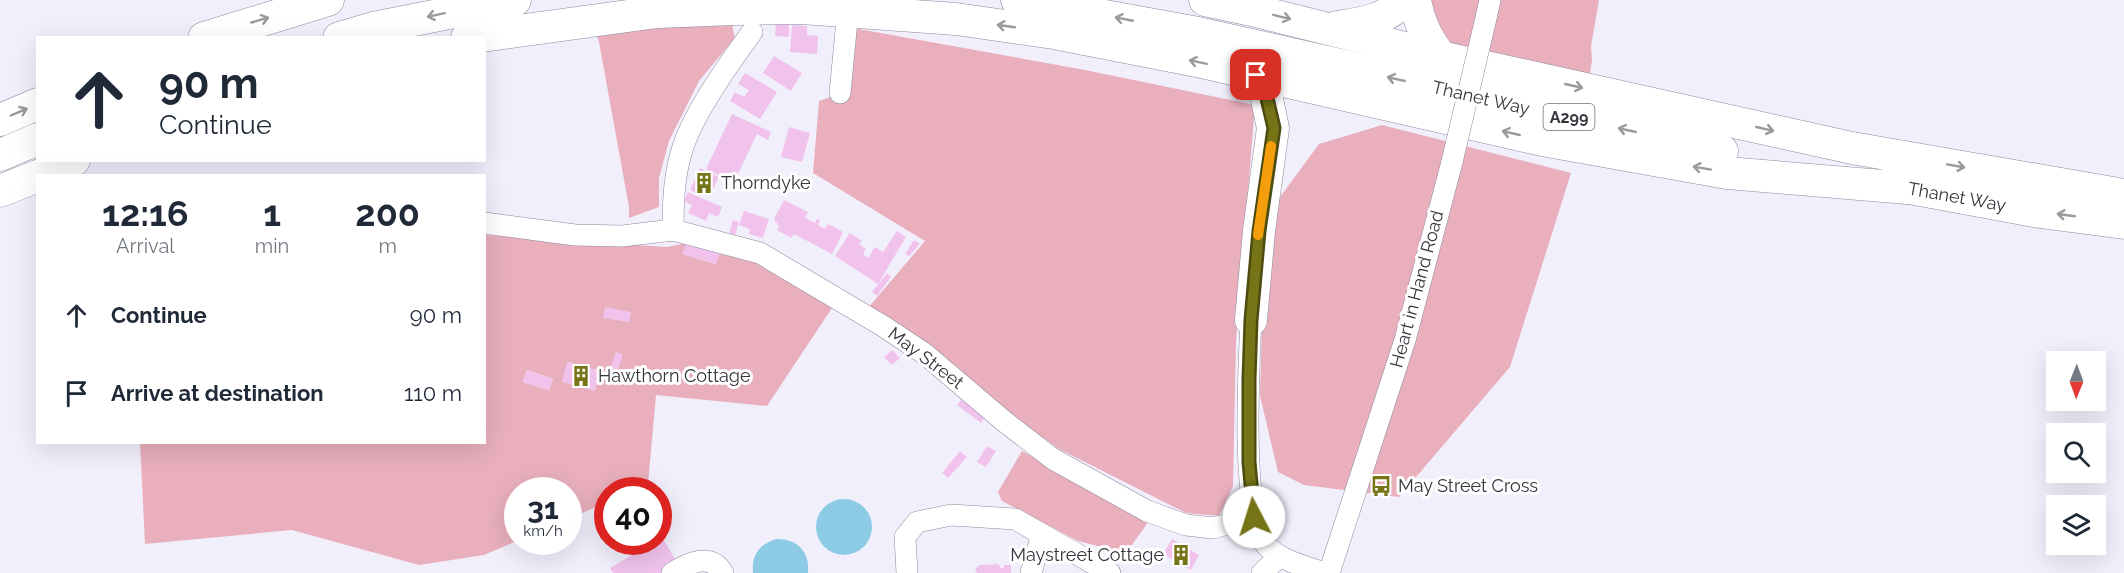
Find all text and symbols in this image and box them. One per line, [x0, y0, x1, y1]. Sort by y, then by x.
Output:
one-way arrow [427, 9, 446, 21]
one-way arrow [1272, 12, 1291, 24]
one-way arrow [1114, 13, 1134, 24]
one-way arrow [250, 14, 269, 25]
one-way arrow [997, 20, 1016, 31]
pin [1230, 49, 1281, 100]
one-way arrow [1188, 55, 1207, 67]
icon: arrive [1239, 58, 1272, 91]
text: 90 m [159, 59, 259, 108]
icon: ahead [60, 60, 138, 138]
one-way arrow [1387, 72, 1406, 84]
street label: Thanet Way [1430, 76, 1532, 119]
one-way arrow [1564, 81, 1583, 93]
road number: A299 [1544, 104, 1594, 130]
one-way arrow [9, 106, 27, 117]
text: Continue [159, 109, 272, 140]
one-way arrow [1755, 123, 1774, 135]
one-way arrow [1618, 124, 1637, 136]
one-way arrow [1501, 126, 1520, 138]
one-way arrow [1945, 161, 1965, 172]
one-way arrow [1693, 163, 1713, 174]
building icon: Thorndyke [692, 171, 716, 195]
place label: Thorndyke [721, 172, 811, 193]
street label: Thanet Way [1906, 178, 2008, 216]
text: 12:16 [102, 192, 189, 234]
text: 1 [263, 192, 281, 234]
text: 200 [355, 192, 420, 234]
street label: Heart in Hand Road [1385, 208, 1448, 370]
one-way arrow [2057, 210, 2076, 221]
text: Arrival [116, 234, 175, 258]
text: min [255, 234, 289, 258]
text: m [378, 234, 397, 258]
icon: ahead [60, 299, 93, 332]
text: Continue [111, 302, 207, 328]
text: 90 m [410, 302, 462, 328]
street label: May Street [884, 322, 968, 393]
north arrow [2046, 351, 2106, 411]
map controls [2046, 351, 2106, 555]
building icon: Hawthorn Cottage [569, 364, 593, 388]
place label: Hawthorn Cottage [598, 365, 751, 386]
icon: arrive [60, 377, 93, 410]
text: Arrive at destination [111, 380, 324, 406]
text: 110 m [404, 380, 462, 406]
button: search [2046, 423, 2106, 483]
bus stop icon: May Street Cross [1369, 474, 1393, 498]
place label: May Street Cross [1398, 475, 1538, 496]
speed limit sign: 40 [594, 477, 672, 555]
position arrow [1222, 485, 1286, 549]
text: 31 [527, 491, 559, 526]
button: layers [2046, 495, 2106, 555]
text: km/h [523, 522, 563, 540]
building icon: Maystreet Cottage [1169, 543, 1193, 567]
place label: Maystreet Cottage [1010, 544, 1164, 565]

